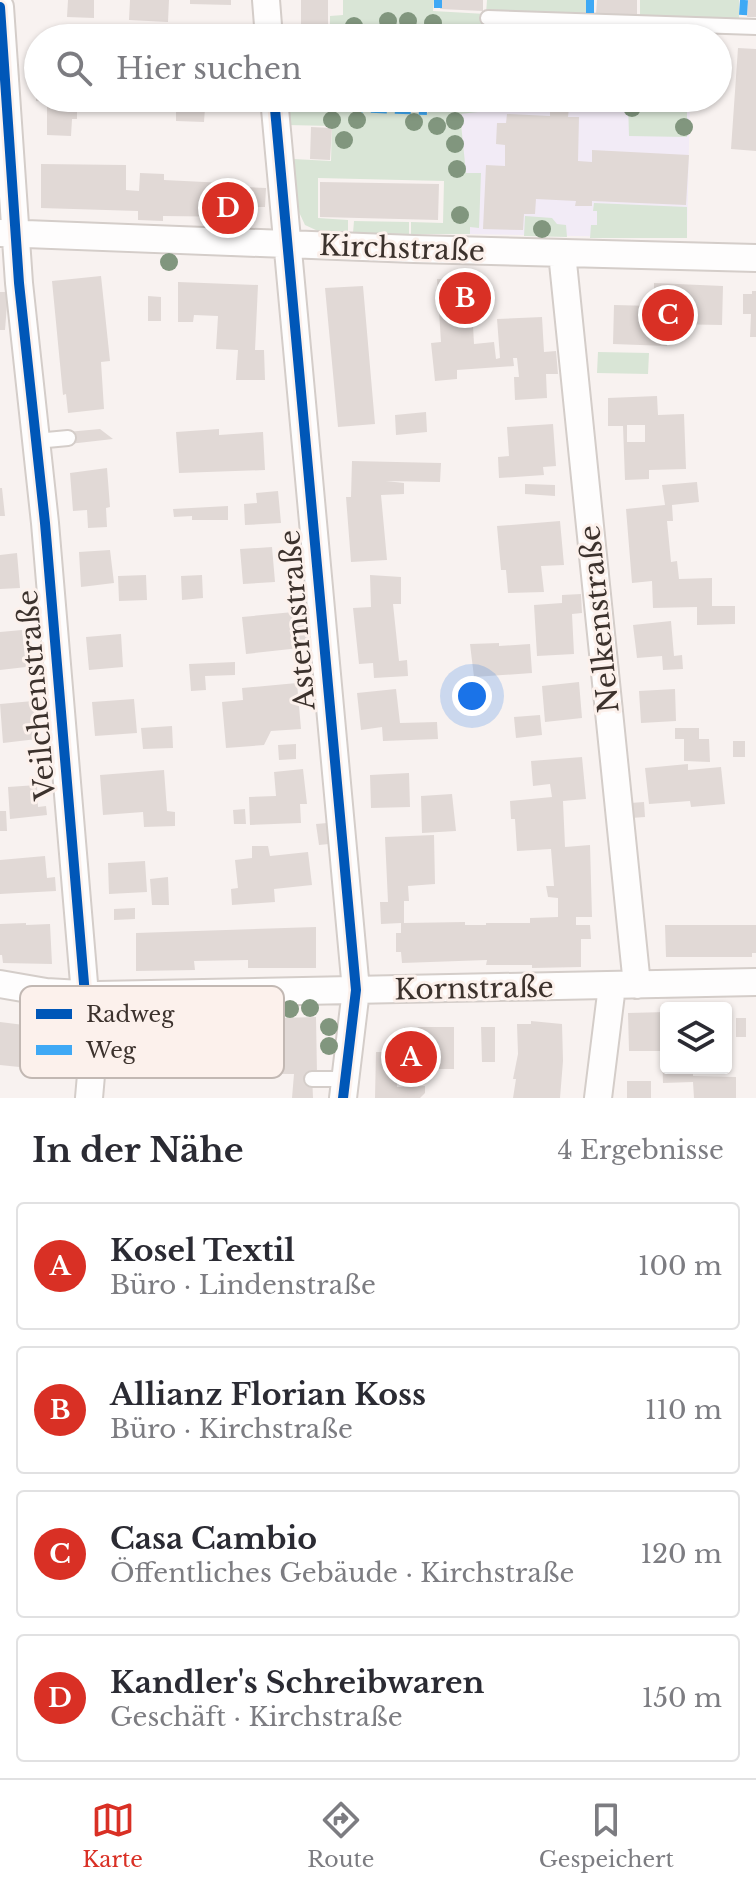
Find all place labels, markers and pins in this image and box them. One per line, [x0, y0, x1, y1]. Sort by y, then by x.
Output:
pin: D [202, 178, 254, 238]
pin: B [439, 268, 491, 328]
pin: C [642, 285, 694, 345]
pin: A [385, 1027, 437, 1087]

